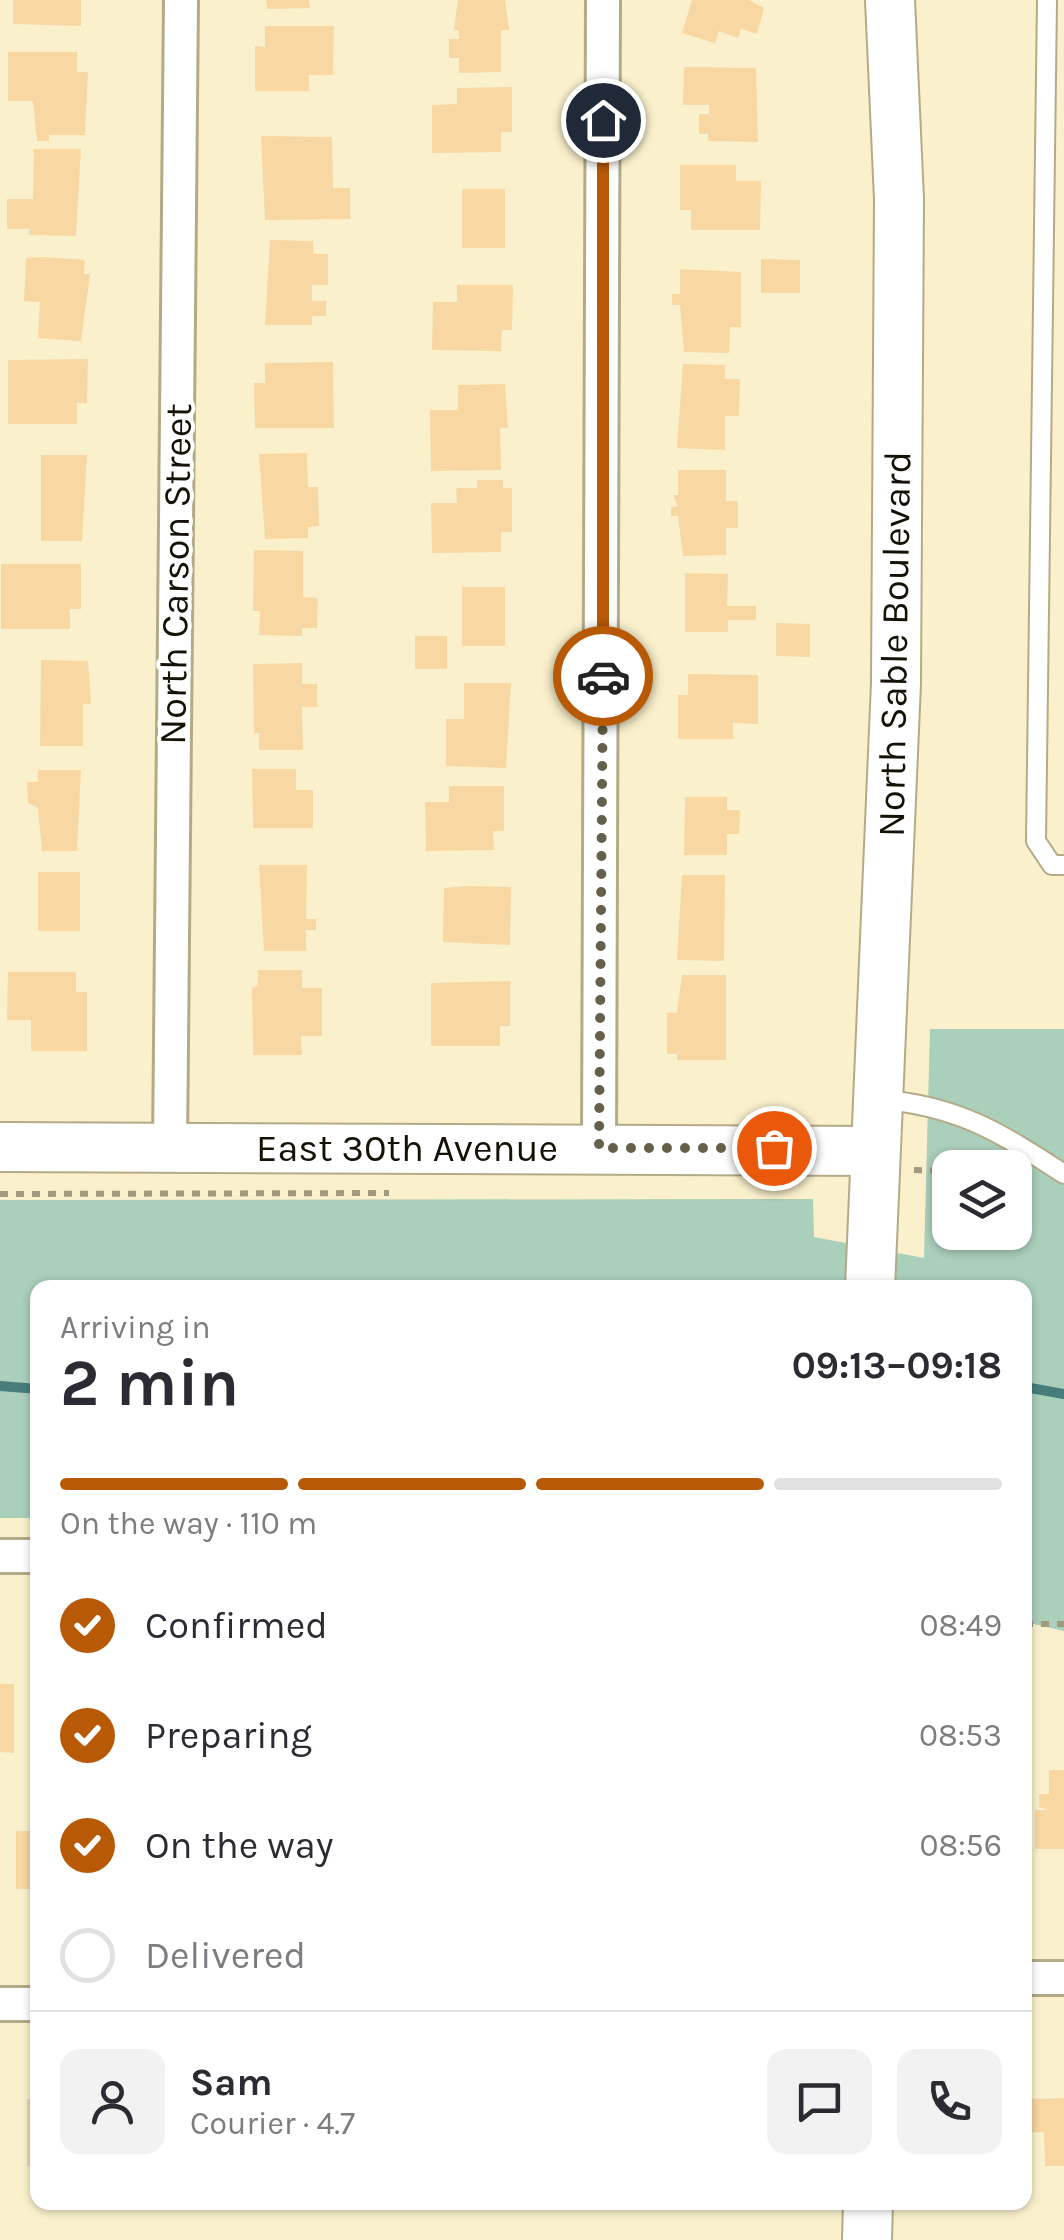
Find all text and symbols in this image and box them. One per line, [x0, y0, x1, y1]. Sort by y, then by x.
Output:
pin [561, 78, 646, 163]
icon: home [576, 93, 631, 148]
street label: North Carson Street [150, 403, 201, 745]
street label: North Sable Boulevard [869, 451, 920, 837]
courier [553, 626, 653, 726]
icon: car [576, 649, 631, 704]
pin [732, 1106, 817, 1191]
icon: bag [747, 1121, 802, 1176]
street label: East 30th Avenue [256, 1126, 558, 1171]
map controls [932, 1150, 1032, 1250]
button: layers [932, 1150, 1032, 1250]
text: Arriving in [60, 1309, 211, 1346]
text: 09:13–09:18 [792, 1343, 1002, 1388]
text: 2 min [60, 1345, 239, 1421]
text: On the way · 110 m [60, 1505, 317, 1542]
icon: check [60, 1598, 115, 1653]
text: Confirmed [145, 1603, 328, 1648]
text: 08:49 [920, 1607, 1002, 1644]
icon: check [60, 1708, 115, 1763]
text: Preparing [145, 1713, 312, 1758]
text: 08:53 [919, 1717, 1002, 1754]
icon: check [60, 1818, 115, 1873]
text: On the way [145, 1823, 333, 1868]
text: 08:56 [920, 1827, 1002, 1864]
text: Delivered [145, 1933, 306, 1978]
button: person [60, 2049, 165, 2154]
button: chat [767, 2049, 872, 2154]
button: phone [897, 2049, 1002, 2154]
text: Sam [190, 2060, 273, 2105]
text: Courier · 4.7 [190, 2105, 355, 2142]

